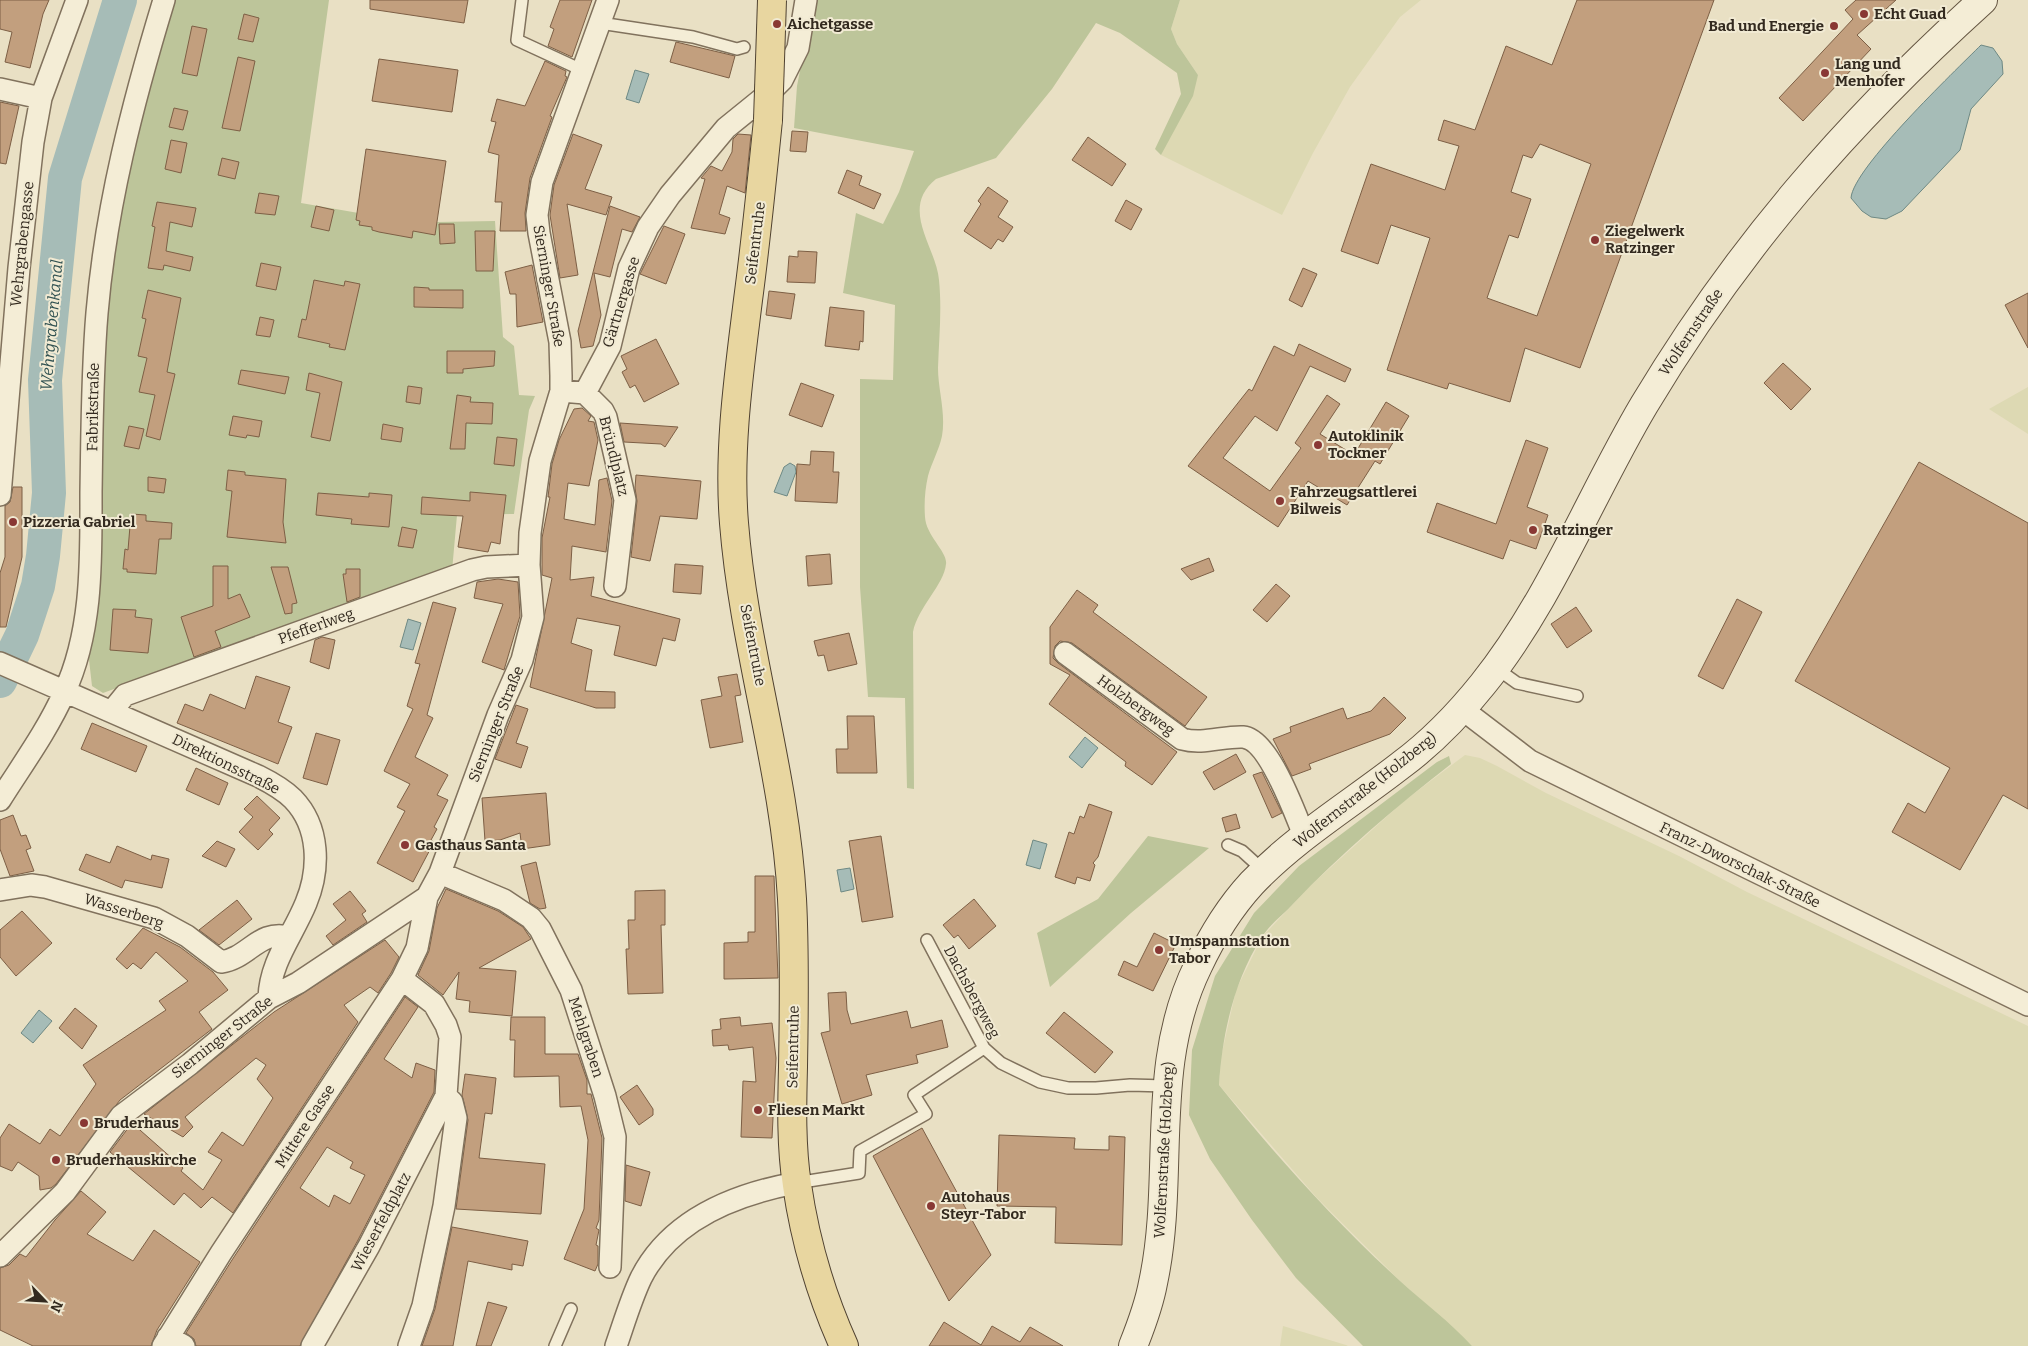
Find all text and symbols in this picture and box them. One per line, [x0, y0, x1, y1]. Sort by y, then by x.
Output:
place label: Echt Guad [1874, 5, 1946, 23]
marker: Echt Guad [1858, 8, 1870, 20]
place label: Aichetgasse [787, 15, 873, 33]
place label: Bad und Energie [1708, 17, 1824, 35]
marker: Aichetgasse [771, 18, 783, 30]
marker: Bad und Energie [1828, 20, 1840, 32]
place label: Lang und Menhofer [1835, 55, 1905, 90]
marker: Lang und Menhofer [1819, 67, 1831, 79]
street label: Wehrgrabengasse [6, 180, 38, 308]
street label: Seifentruhe [741, 201, 769, 285]
place label: Ziegelwerk Ratzinger [1605, 222, 1685, 257]
street label: Sierninger Straße [529, 224, 569, 348]
marker: Ziegelwerk Ratzinger [1589, 234, 1601, 246]
street label: Gärtnergasse [599, 254, 643, 350]
water label: Wehrgrabenkanal [36, 259, 67, 391]
street label: Wolfernstraße [1655, 285, 1727, 379]
street label: Fabrikstraße [83, 363, 103, 451]
street label: Bründlplatz [595, 414, 633, 498]
place label: Autoklinik Tockner [1328, 427, 1404, 462]
marker: Autoklinik Tockner [1312, 439, 1324, 451]
place label: Fahrzeugsattlerei Bilweis [1290, 483, 1417, 518]
marker: Fahrzeugsattlerei Bilweis [1274, 495, 1286, 507]
place label: Pizzeria Gabriel [23, 513, 136, 531]
marker: Pizzeria Gabriel [7, 516, 19, 528]
place label: Ratzinger [1543, 521, 1613, 539]
marker: Ratzinger [1527, 524, 1539, 536]
street label: Seifentruhe [736, 603, 770, 687]
street label: Pfefferlweg [276, 604, 356, 648]
street label: Sierninger Straße [465, 663, 527, 785]
street label: Holzbergweg [1094, 671, 1178, 739]
street label: Wolfernstraße (Holzberg) [1290, 728, 1440, 852]
street label: Direktionsstraße [169, 730, 283, 798]
street label: Franz-Dworschak-Straße [1657, 818, 1823, 912]
place label: Gasthaus Santa [415, 836, 526, 854]
marker: Gasthaus Santa [399, 839, 411, 851]
street label: Wasserberg [82, 890, 166, 932]
place label: Umspannstation Tabor [1169, 932, 1290, 967]
street label: Dachsbergweg [940, 943, 1004, 1041]
marker: Umspannstation Tabor [1153, 944, 1165, 956]
street label: Sierninger Straße [168, 992, 276, 1082]
street label: Mehlgraben [564, 994, 608, 1080]
street label: Seifentruhe [783, 1005, 803, 1089]
street label: Wolfernstraße (Holzberg) [1150, 1061, 1178, 1239]
street label: Mittere Gasse [271, 1081, 339, 1171]
place label: Fliesen Markt [768, 1101, 865, 1119]
marker: Fliesen Markt [752, 1104, 764, 1116]
place label: Bruderhaus [94, 1114, 179, 1132]
marker: Bruderhaus [78, 1117, 90, 1129]
place label: Bruderhauskirche [66, 1151, 197, 1169]
marker: Bruderhauskirche [50, 1154, 62, 1166]
street label: Wieserfeldplatz [347, 1169, 415, 1275]
place label: Autohaus Steyr-Tabor [941, 1188, 1026, 1223]
marker: Autohaus Steyr-Tabor [925, 1200, 937, 1212]
north arrow [20, 1276, 70, 1326]
text: N [46, 1298, 66, 1315]

